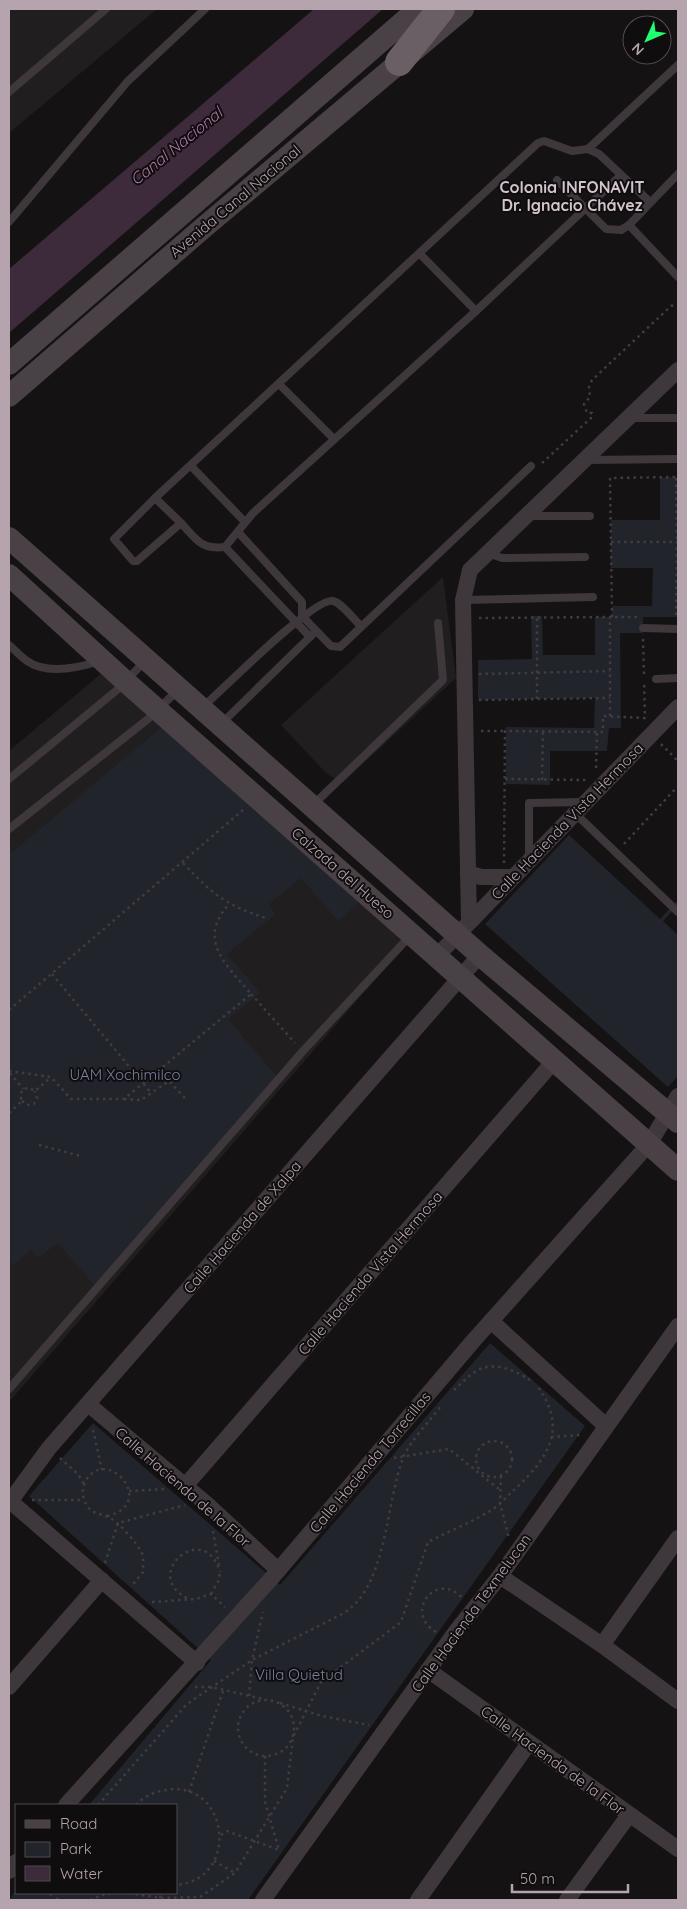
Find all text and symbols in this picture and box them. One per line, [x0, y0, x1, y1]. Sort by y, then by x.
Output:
north arrow [622, 15, 672, 65]
text: N [628, 39, 648, 59]
water label: Canal Nacional [126, 101, 228, 189]
street label: Avenida Canal Nacional [166, 141, 304, 261]
district label: Colonia INFONAVIT Dr. Ignacio Chávez [500, 177, 644, 215]
street label: Calle Hacienda Vista Hermosa [487, 738, 647, 904]
street label: Calzada del Hueso [288, 823, 398, 923]
park label: UAM Xochimilco [69, 1065, 181, 1084]
street label: Calle Hacienda de Xalpa [179, 1157, 305, 1297]
street label: Calle Hacienda Vista Hermosa [294, 1187, 446, 1359]
street label: Calle Hacienda Torrecillas [305, 1388, 435, 1536]
street label: Calle Hacienda de la Flor [111, 1423, 255, 1551]
street label: Calle Hacienda Texmelucan [407, 1530, 535, 1696]
park label: Villa Quietud [255, 1665, 343, 1684]
street label: Calle Hacienda de la Flor [477, 1701, 629, 1819]
legend [15, 1804, 178, 1894]
text: Road [60, 1814, 97, 1833]
text: Park [60, 1839, 92, 1858]
scale bar [512, 1862, 628, 1894]
text: Water [60, 1864, 103, 1883]
text: 50 m [520, 1869, 555, 1888]

